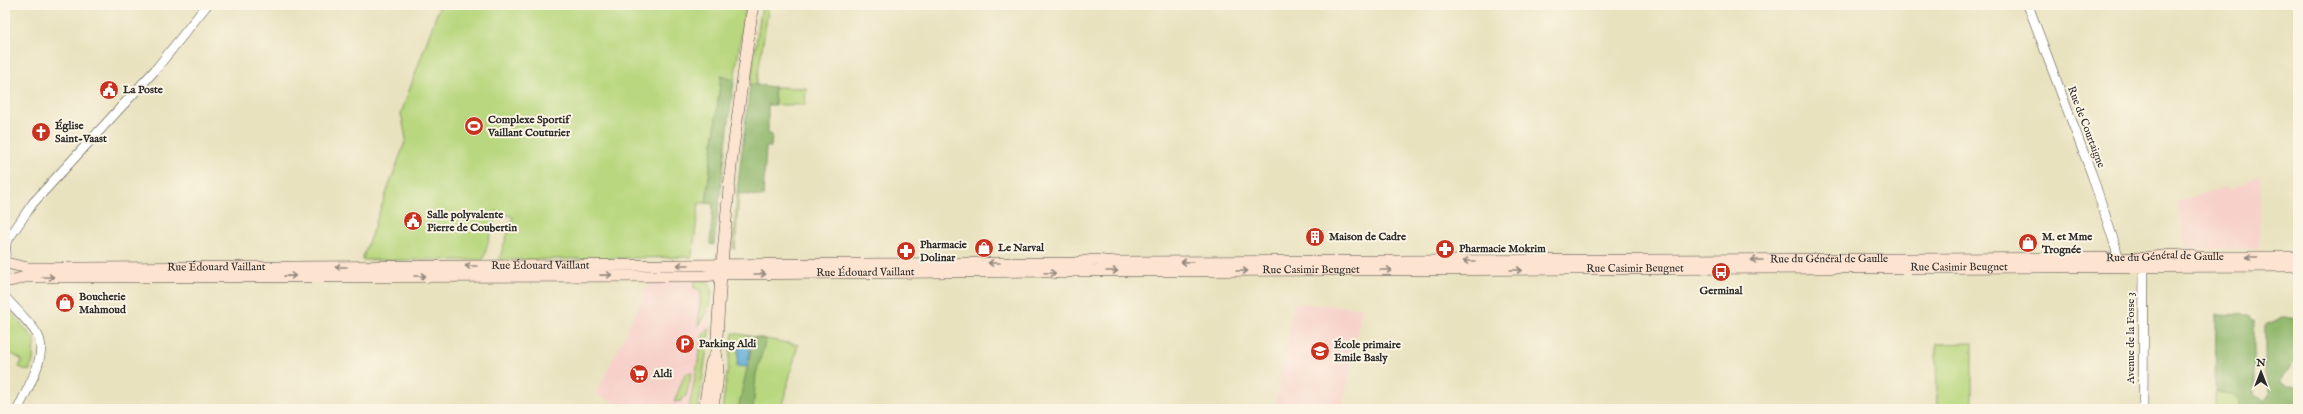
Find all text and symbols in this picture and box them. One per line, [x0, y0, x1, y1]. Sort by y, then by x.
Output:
public building icon: La Poste [98, 79, 120, 101]
place label: La Poste [122, 83, 163, 97]
street label: Rue de Courtaigne [2064, 84, 2108, 170]
place label: Complexe Sportif Vaillant Couturier [487, 113, 571, 140]
sports icon: Complexe Sportif Vaillant Couturier [463, 115, 485, 137]
place label: Église Saint-Vaast [55, 118, 107, 146]
church icon: Église Saint-Vaast [30, 121, 52, 143]
place label: Salle polyvalente Pierre de Coubertin [427, 208, 517, 235]
public building icon: Salle polyvalente Pierre de Coubertin [402, 210, 424, 232]
building icon: Maison de Cadre [1304, 226, 1326, 248]
place label: Maison de Cadre [1329, 230, 1406, 244]
place label: M. et Mme Trognée [2041, 230, 2092, 257]
shop icon: M. et Mme Trognée [2017, 232, 2039, 254]
shop icon: Le Narval [973, 237, 995, 259]
place label: Pharmacie Dolinar [920, 238, 967, 265]
pharmacy icon: Pharmacie Mokrim [1434, 238, 1456, 260]
pharmacy icon: Pharmacie Dolinar [895, 240, 917, 262]
place label: Le Narval [997, 241, 1045, 255]
place label: Pharmacie Mokrim [1459, 242, 1546, 256]
street label: Rue du Général de Gaulle [2106, 248, 2224, 265]
street label: Rue du Général de Gaulle [1770, 252, 1888, 266]
one-way arrow [2246, 253, 2259, 261]
one-way arrow [1751, 256, 1764, 264]
one-way arrow [1463, 257, 1476, 265]
street label: Rue Édouard Vaillant [491, 258, 590, 273]
one-way arrow [1181, 258, 1194, 266]
one-way arrow [988, 259, 1001, 267]
street label: Rue Édouard Vaillant [167, 260, 266, 275]
street label: Rue Casimir Beugnet [1910, 260, 2008, 275]
one-way arrow [677, 261, 690, 269]
bus stop icon: Germinal [1710, 261, 1732, 283]
one-way arrow [465, 262, 478, 270]
street label: Rue Casimir Beugnet [1586, 262, 1684, 276]
one-way arrow [335, 263, 348, 271]
street label: Rue Casimir Beugnet [1262, 263, 1360, 277]
street label: Rue Édouard Vaillant [816, 265, 915, 280]
one-way arrow [1379, 266, 1392, 274]
one-way arrow [1509, 266, 1522, 274]
one-way arrow [1105, 267, 1118, 275]
one-way arrow [1235, 267, 1248, 275]
one-way arrow [1043, 269, 1056, 276]
one-way arrow [753, 270, 766, 278]
one-way arrow [599, 271, 612, 279]
one-way arrow [283, 272, 296, 280]
one-way arrow [413, 272, 426, 280]
one-way arrow [41, 273, 54, 281]
place label: Germinal [1700, 284, 1743, 298]
place label: Boucherie Mahmoud [79, 290, 127, 317]
shop icon: Boucherie Mahmoud [54, 292, 76, 314]
street label: Avenue de la Fosse 3 [2124, 292, 2138, 385]
parking icon: Parking Aldi [674, 333, 696, 355]
place label: Parking Aldi [699, 337, 756, 351]
place label: École primaire Emile Basly [1334, 337, 1401, 365]
school or university icon: École primaire Emile Basly [1309, 340, 1331, 362]
north arrow [2241, 352, 2281, 392]
text: N [2255, 356, 2266, 370]
supermarket icon: Aldi [628, 363, 650, 385]
place label: Aldi [652, 367, 672, 381]

